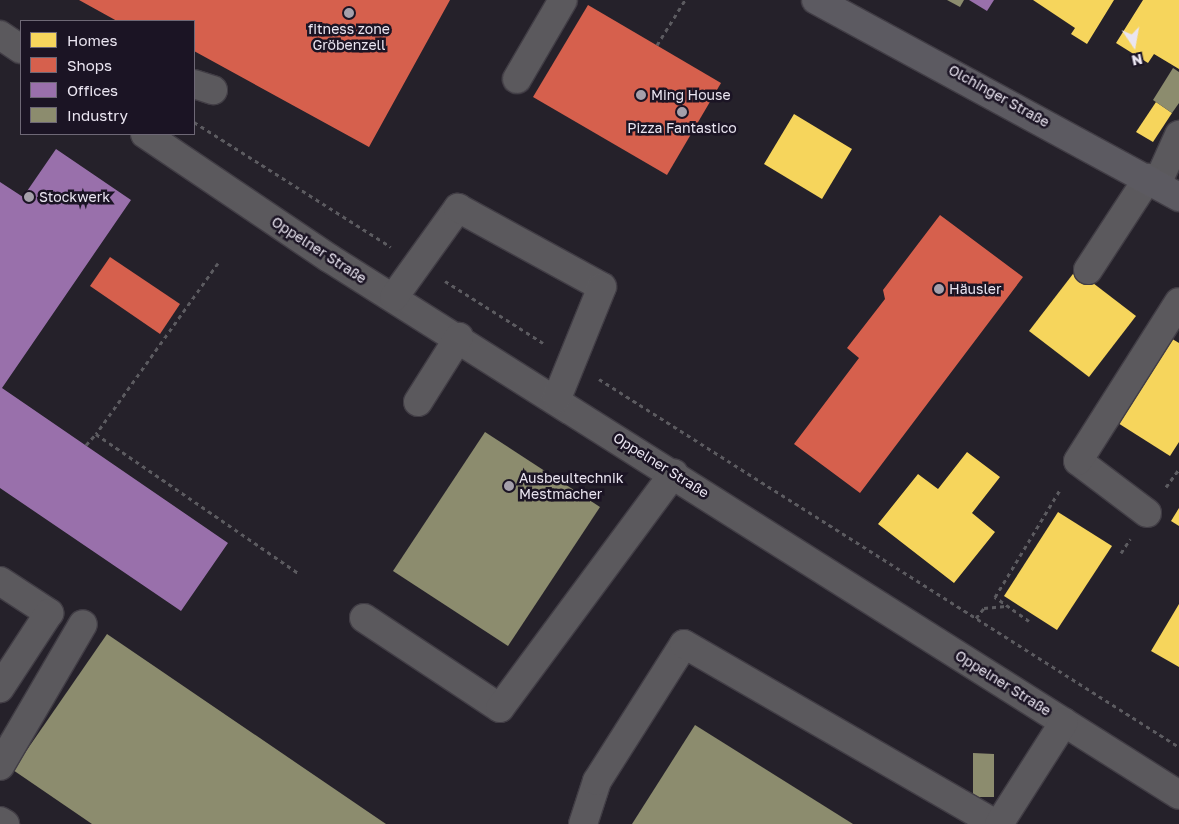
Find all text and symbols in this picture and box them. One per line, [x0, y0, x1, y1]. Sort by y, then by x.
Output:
marker: fitness zone Gröbenzell [343, 7, 355, 19]
legend [20, 20, 195, 135]
north arrow [1109, 20, 1159, 70]
place label: fitness zone Gröbenzell [308, 21, 390, 54]
text: Homes [67, 31, 117, 49]
text: N [1130, 51, 1144, 70]
text: Shops [67, 56, 112, 74]
street label: Olchinger Straße [946, 61, 1052, 131]
text: Offices [67, 81, 118, 99]
place label: Ming House [651, 87, 731, 103]
marker: Ming House [635, 89, 647, 101]
text: Industry [67, 106, 128, 124]
marker: Pizza Fantastico [676, 106, 688, 118]
place label: Pizza Fantastico [627, 120, 737, 136]
place label: Stockwerk [39, 189, 110, 205]
marker: Stockwerk [23, 191, 35, 203]
street label: Oppelner Straße [268, 213, 370, 287]
place label: Häusler [949, 281, 1001, 297]
marker: Häusler [933, 283, 945, 295]
street label: Oppelner Straße [610, 429, 712, 501]
place label: Ausbeultechnik Mestmacher [519, 470, 624, 502]
marker: Ausbeultechnik Mestmacher [503, 480, 515, 492]
street label: Oppelner Straße [952, 647, 1054, 719]

